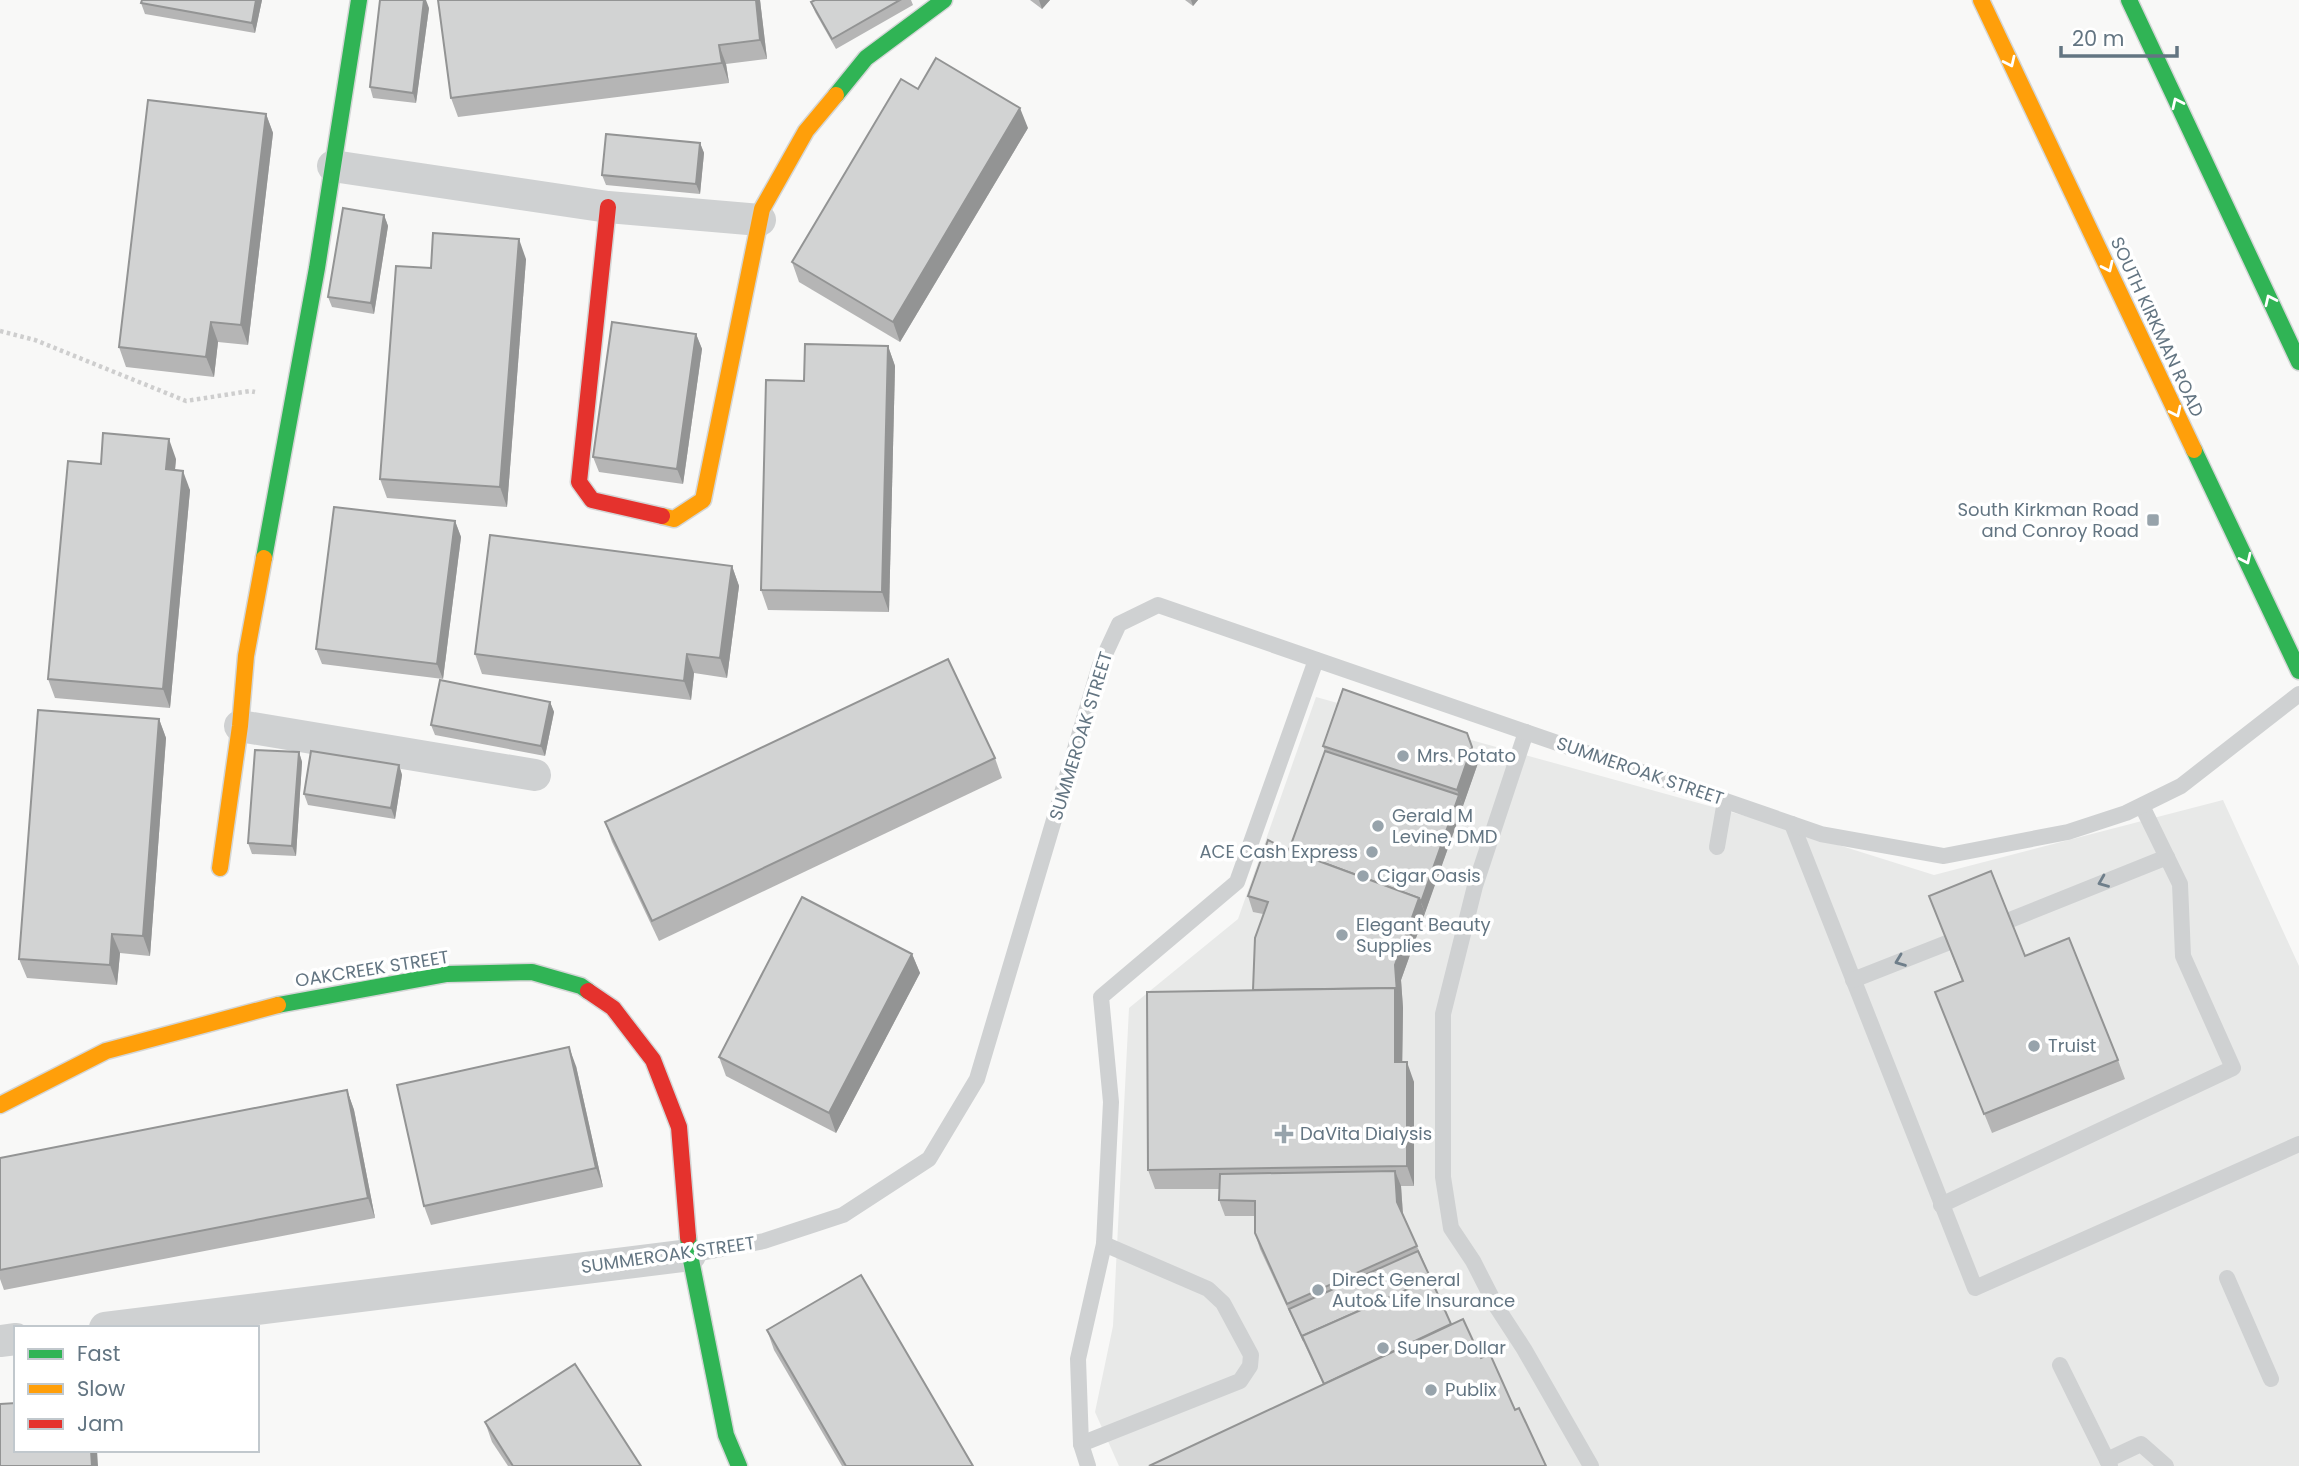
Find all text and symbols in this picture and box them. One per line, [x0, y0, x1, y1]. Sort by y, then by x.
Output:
scale bar [2061, 14, 2176, 58]
text: 20 m [2072, 24, 2125, 53]
one-way arrow [2002, 55, 2016, 67]
one-way arrow [2172, 98, 2186, 110]
street label: SOUTH KIRKMAN ROAD [2105, 233, 2210, 421]
one-way arrow [2099, 260, 2113, 272]
one-way arrow [2264, 295, 2278, 307]
one-way arrow [2168, 405, 2182, 417]
place label: South Kirkman Road and Conroy Road [1957, 497, 2139, 543]
marker: South Kirkman Road and Conroy Road [2145, 512, 2161, 528]
one-way arrow [2238, 552, 2252, 564]
street label: SUMMEROAK STREET [1043, 648, 1118, 823]
street label: SUMMEROAK STREET [1553, 730, 1727, 811]
place label: Mrs. Potato [1417, 743, 1516, 768]
marker: Mrs. Potato [1395, 748, 1411, 764]
place label: Gerald M Levine, DMD [1392, 803, 1497, 849]
marker: Gerald M Levine, DMD [1370, 818, 1386, 834]
place label: ACE Cash Express [1199, 839, 1358, 864]
marker: ACE Cash Express [1364, 844, 1380, 860]
place label: Cigar Oasis [1377, 863, 1481, 888]
marker: Cigar Oasis [1355, 868, 1371, 884]
one-way arrow [2098, 874, 2110, 888]
place label: Elegant Beauty Supplies [1356, 912, 1491, 958]
marker: Elegant Beauty Supplies [1334, 927, 1350, 943]
street label: OAKCREEK STREET [293, 944, 451, 993]
one-way arrow [1895, 953, 1907, 967]
place label: Truist [2048, 1033, 2096, 1058]
marker: Truist [2026, 1038, 2042, 1054]
place label: DaVita Dialysis [1300, 1121, 1432, 1146]
marker: DaVita Dialysis [1274, 1124, 1294, 1144]
street label: SUMMEROAK STREET [579, 1230, 757, 1279]
place label: Direct General Auto& Life Insurance [1332, 1267, 1515, 1313]
marker: Direct General Auto& Life Insurance [1310, 1282, 1326, 1298]
legend [14, 1326, 259, 1452]
place label: Super Dollar [1397, 1335, 1506, 1360]
text: Fast [77, 1339, 120, 1368]
marker: Super Dollar [1375, 1340, 1391, 1356]
text: Slow [77, 1374, 125, 1403]
place label: Publix [1445, 1377, 1497, 1402]
marker: Publix [1423, 1382, 1439, 1398]
text: Jam [77, 1409, 124, 1438]

